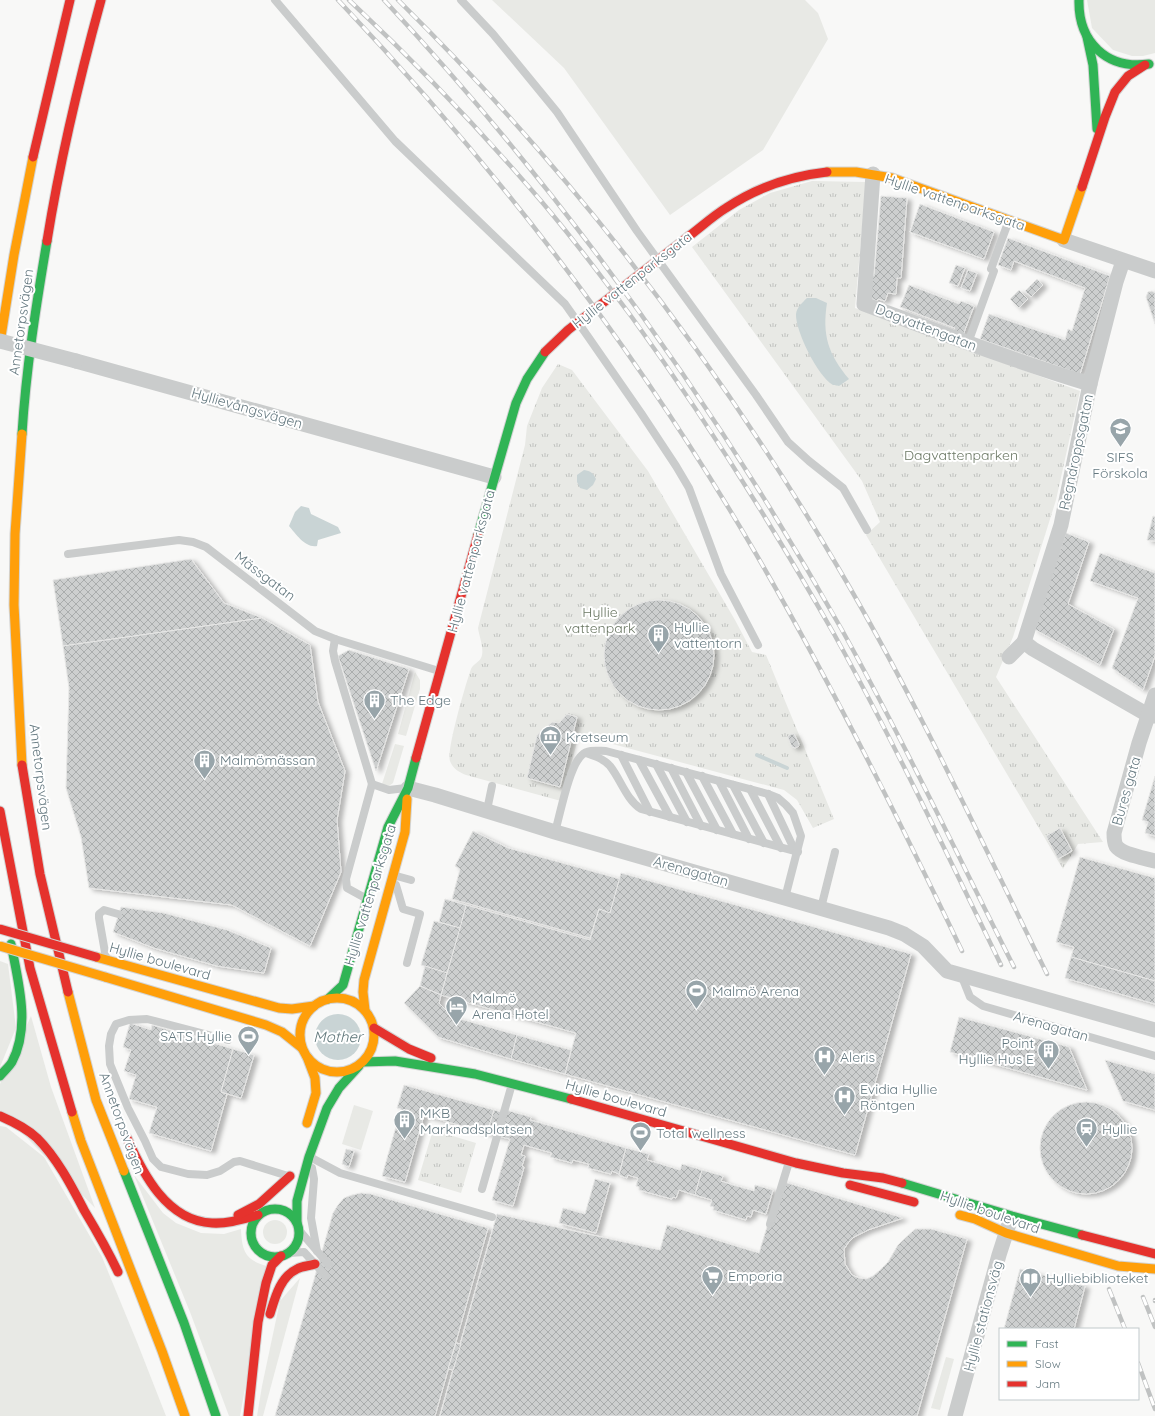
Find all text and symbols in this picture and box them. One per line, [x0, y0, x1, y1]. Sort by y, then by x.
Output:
street label: Hyllie vattenparksgata [882, 170, 1028, 234]
street label: Hyllie vattenparksgata [568, 228, 696, 332]
street label: Annetorpsvägen [5, 268, 37, 376]
street label: Dagvattengatan [873, 299, 979, 355]
street label: Hyllievångsvägen [189, 384, 305, 432]
street label: Regndroppsgatan [1055, 392, 1097, 512]
school or university icon: SIFS Förskola [1107, 416, 1133, 449]
park label: Dagvattenparken [904, 446, 1018, 464]
place label: SIFS Förskola [1092, 448, 1148, 482]
street label: Hyllie vattenparksgata [443, 488, 499, 634]
street label: Mässgatan [231, 547, 299, 605]
park label: Hyllie vattenpark [564, 603, 636, 637]
place label: Hyllie vattentorn [674, 618, 742, 652]
building icon: Hyllie vattentorn [646, 622, 672, 655]
building icon: The Edge [362, 687, 388, 720]
place label: The Edge [390, 691, 451, 709]
street label: Annetorpsvägen [26, 723, 56, 831]
museum icon: Kretseum [537, 724, 563, 757]
place label: Kretseum [566, 728, 629, 746]
building icon: Malmömässan [192, 747, 218, 780]
place label: Malmömässan [220, 751, 316, 769]
street label: Bures gata [1108, 754, 1144, 828]
street label: Hyllie vattenparksgata [340, 822, 400, 968]
street label: Arenagatan [651, 852, 731, 890]
street label: Hyllie boulevard [107, 938, 213, 984]
sports icon: Malmö Arena [684, 978, 710, 1011]
place label: Malmö Arena [712, 982, 799, 1000]
place label: Malmö Arena Hotel [472, 989, 549, 1023]
hotel icon: Malmö Arena Hotel [443, 993, 469, 1026]
street label: Arenagatan [1011, 1007, 1091, 1045]
sports icon: SATS Hyllie [235, 1023, 261, 1056]
place label: SATS Hyllie [160, 1027, 232, 1045]
water label: Mother [313, 1027, 365, 1046]
place label: Point Hyllie Hus E [958, 1034, 1034, 1068]
building icon: Point Hyllie Hus E [1036, 1038, 1062, 1071]
hospital icon: Aleris [811, 1044, 837, 1077]
place label: Aleris [840, 1048, 875, 1066]
street label: Annetorpsvägen [95, 1070, 149, 1176]
street label: Hyllie boulevard [563, 1075, 669, 1121]
place label: Evidia Hyllie Röntgen [860, 1080, 937, 1114]
hospital icon: Evidia Hyllie Röntgen [831, 1084, 857, 1117]
place label: MKB Marknadsplatsen [420, 1104, 532, 1138]
building icon: MKB Marknadsplatsen [391, 1108, 417, 1141]
station icon: Hyllie [1074, 1116, 1100, 1149]
sports icon: Total wellness [627, 1120, 653, 1153]
place label: Hyllie [1102, 1120, 1137, 1138]
place label: Total wellness [656, 1124, 746, 1142]
street label: Hyllie boulevard [938, 1186, 1042, 1238]
street label: Hyllie stationsväg [959, 1258, 1007, 1374]
supermarket icon: Emporia [700, 1263, 726, 1296]
library icon: Hylliebiblioteket [1018, 1265, 1044, 1298]
place label: Emporia [728, 1267, 783, 1285]
place label: Hylliebiblioteket [1046, 1269, 1149, 1287]
legend [999, 1328, 1139, 1400]
text: Fast [1035, 1336, 1059, 1351]
text: Slow [1035, 1356, 1061, 1371]
text: Jam [1035, 1376, 1060, 1391]

